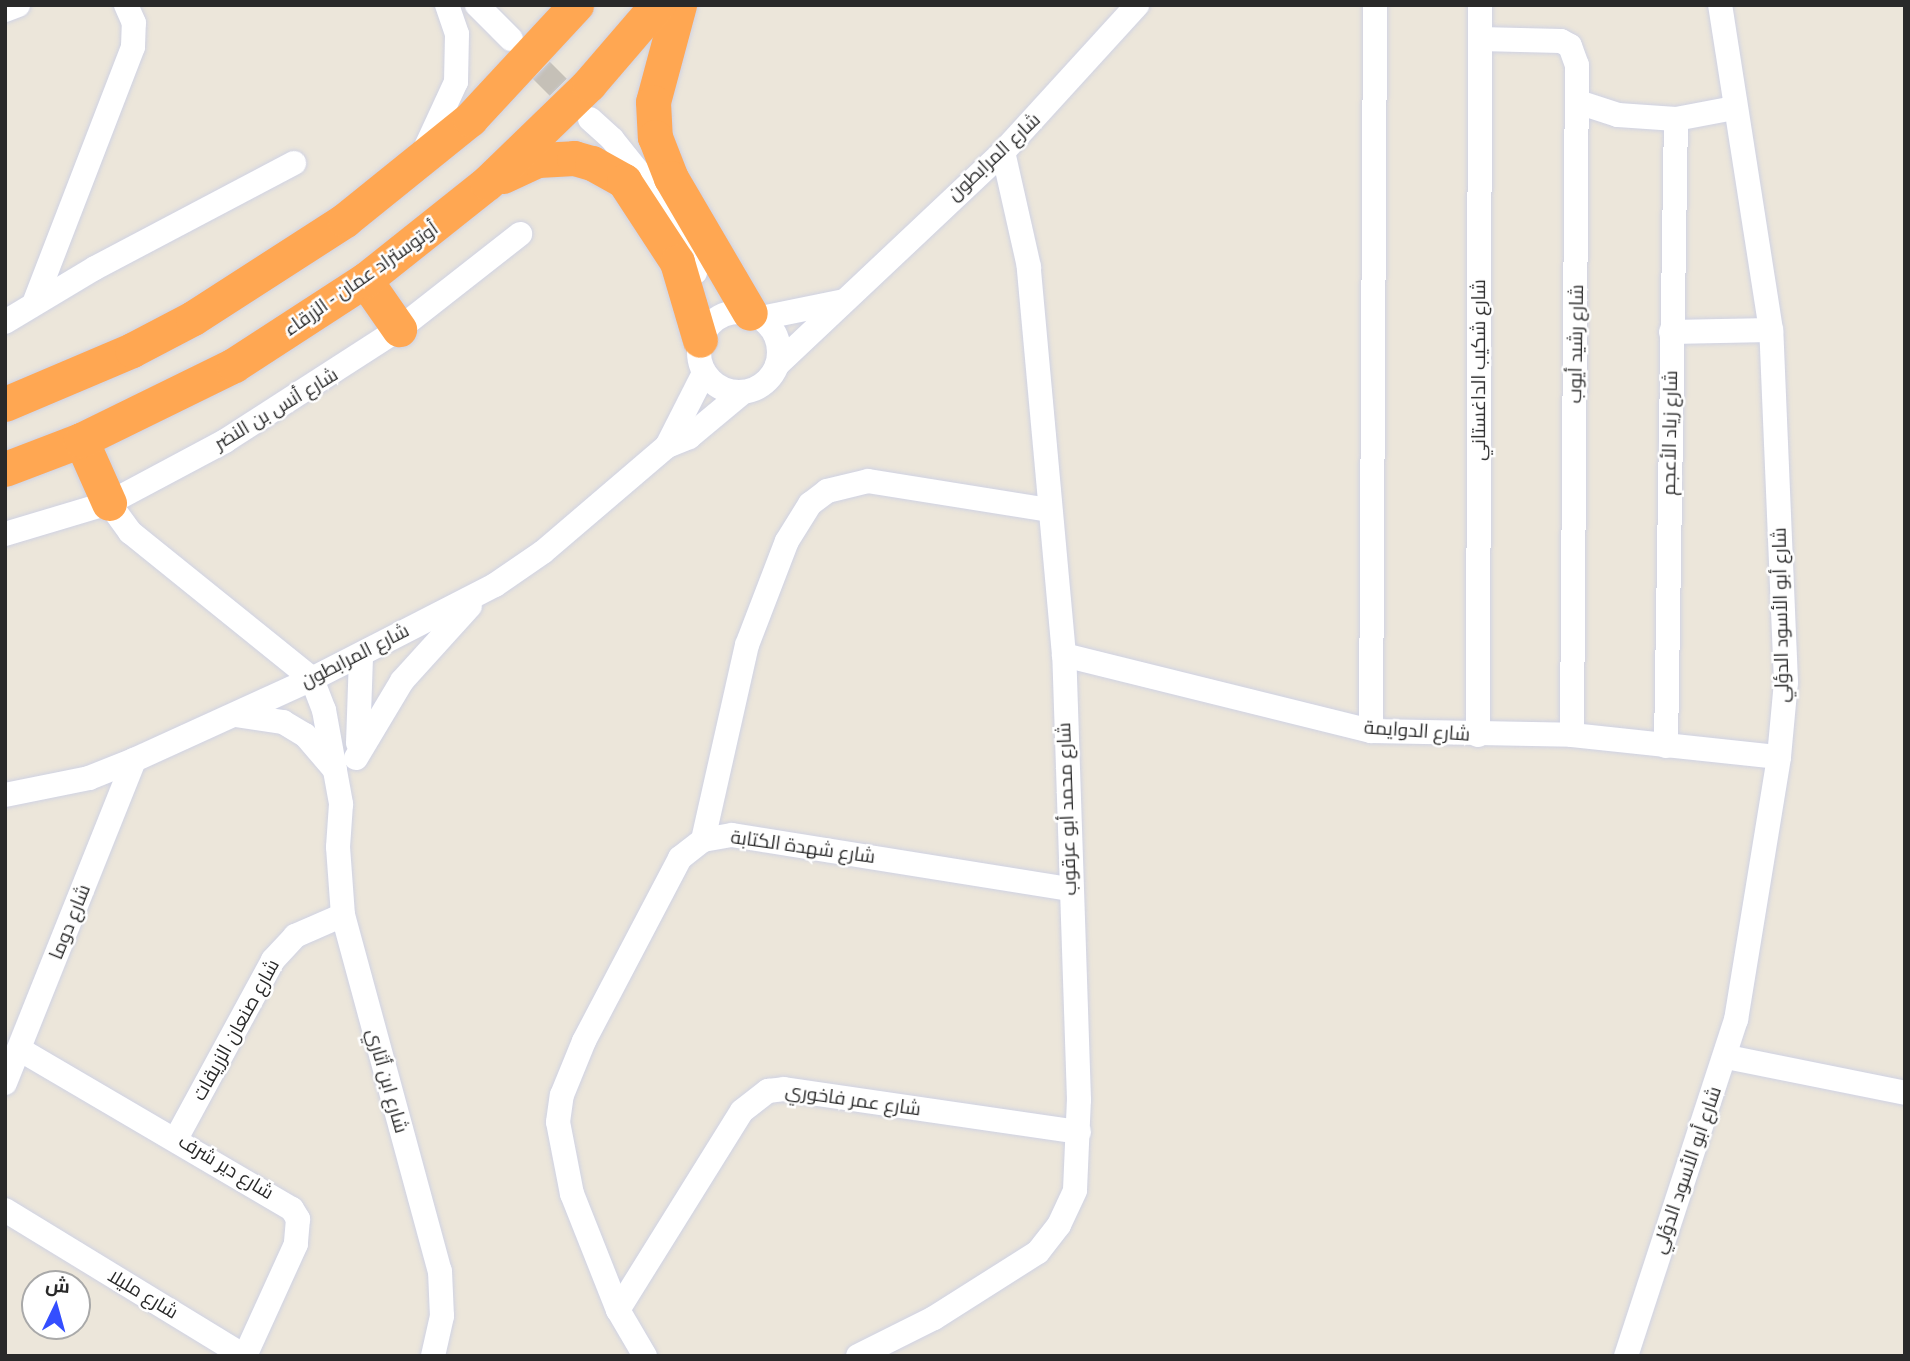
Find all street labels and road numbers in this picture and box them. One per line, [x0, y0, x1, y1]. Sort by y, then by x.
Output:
street label: شارع المرابطون [943, 108, 1045, 206]
street label: أوتوستراد عمان - الزرقاء [279, 217, 443, 341]
street label: شارع شكيب الداغستاني [1468, 279, 1490, 461]
street label: شارع رشيد أيوب [1564, 284, 1588, 404]
street label: شارع أنس بن النضر [210, 363, 342, 455]
street label: شارع زياد الأعجم [1658, 370, 1682, 496]
street label: شارع أبو الأسود الدؤلي [1768, 527, 1794, 703]
street label: شارع المرابطون [297, 619, 413, 693]
street label: شارع الدوايمة [1363, 716, 1471, 746]
street label: شارع محمد أبو عرقوب [1053, 722, 1081, 896]
street label: شارع شهدة الكتابة [729, 826, 877, 868]
street label: شارع دوما [45, 881, 95, 963]
street label: شارع صنعان الزريقات [188, 955, 284, 1105]
street label: شارع ابن أثاري [361, 1026, 413, 1136]
street label: شارع عمر فاخوري [784, 1079, 922, 1121]
street label: شارع أبو الأسود الدؤلي [1648, 1083, 1726, 1257]
street label: شارع دير شرف [174, 1130, 278, 1204]
street label: شارع مليلا [104, 1264, 182, 1324]

